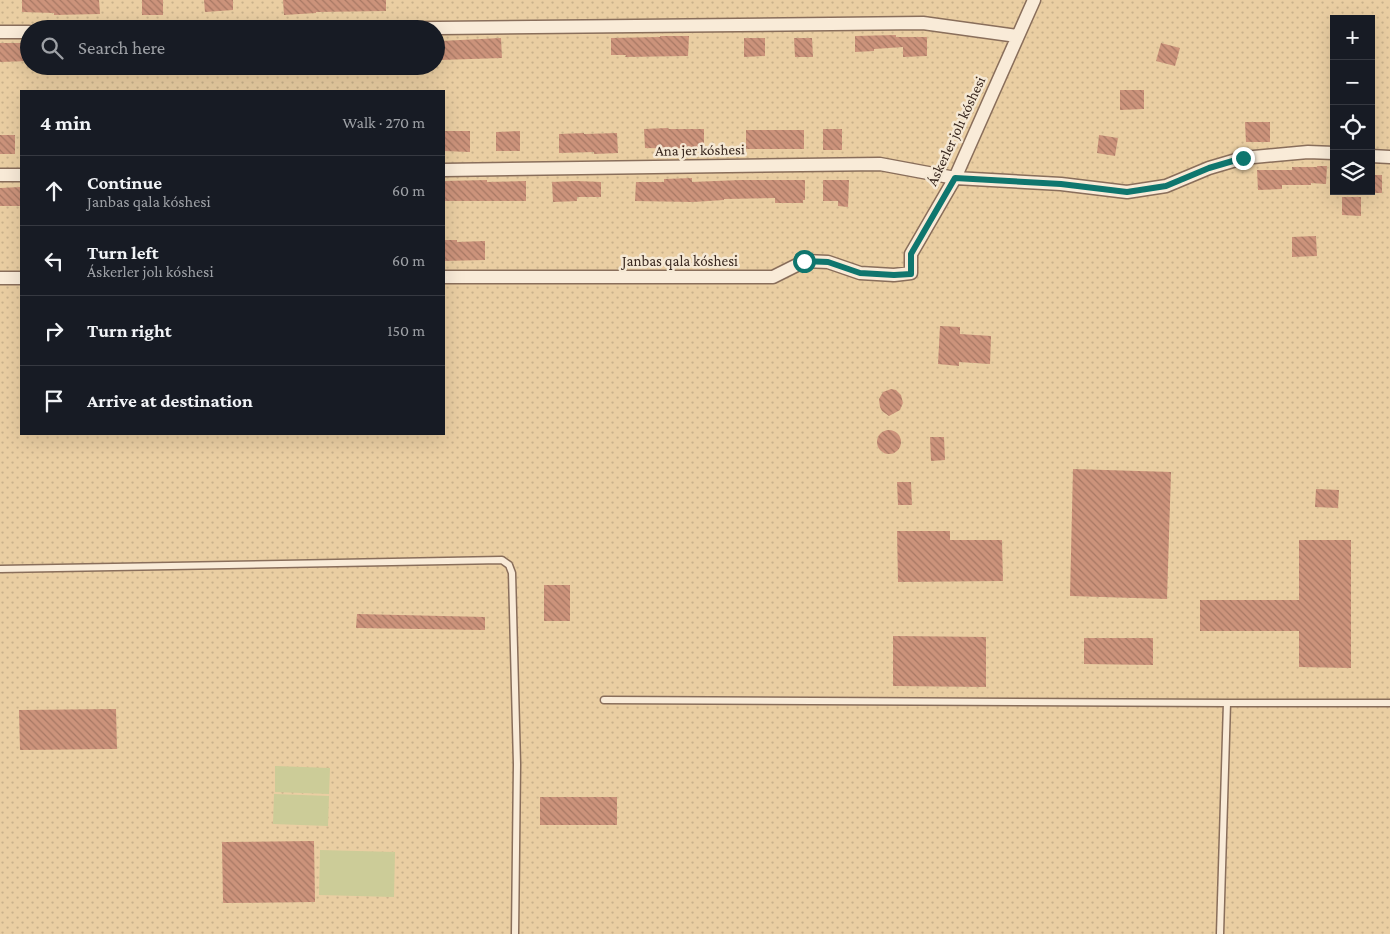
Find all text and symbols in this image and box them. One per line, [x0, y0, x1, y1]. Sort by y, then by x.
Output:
map controls [1330, 15, 1375, 195]
button: + [1330, 15, 1375, 60]
search box [20, 20, 445, 75]
icon: search [38, 34, 66, 62]
text: Search here [78, 37, 165, 58]
button: − [1330, 60, 1375, 105]
street label: Áskerler jolı kóshesi [924, 74, 989, 189]
button: locate [1330, 105, 1375, 150]
text: 4 min [40, 111, 91, 135]
text: Walk · 270 m [343, 114, 425, 131]
street label: Ana jer kóshesi [655, 141, 745, 160]
route end [1232, 147, 1255, 170]
button: layers [1330, 150, 1375, 195]
text: Continue [87, 172, 162, 193]
icon: ahead [40, 177, 68, 205]
text: 60 m [392, 182, 425, 199]
text: Janbas qala kóshesi [87, 193, 211, 210]
text: Turn left [87, 242, 159, 263]
icon: left [40, 247, 68, 275]
route start [793, 250, 816, 273]
text: 60 m [392, 252, 425, 269]
street label: Janbas qala kóshesi [620, 253, 738, 270]
text: Áskerler jolı kóshesi [87, 263, 214, 280]
icon: right [40, 317, 68, 345]
text: Turn right [87, 320, 172, 341]
text: 150 m [387, 322, 425, 339]
icon: arrive [40, 387, 68, 415]
text: Arrive at destination [87, 390, 253, 411]

